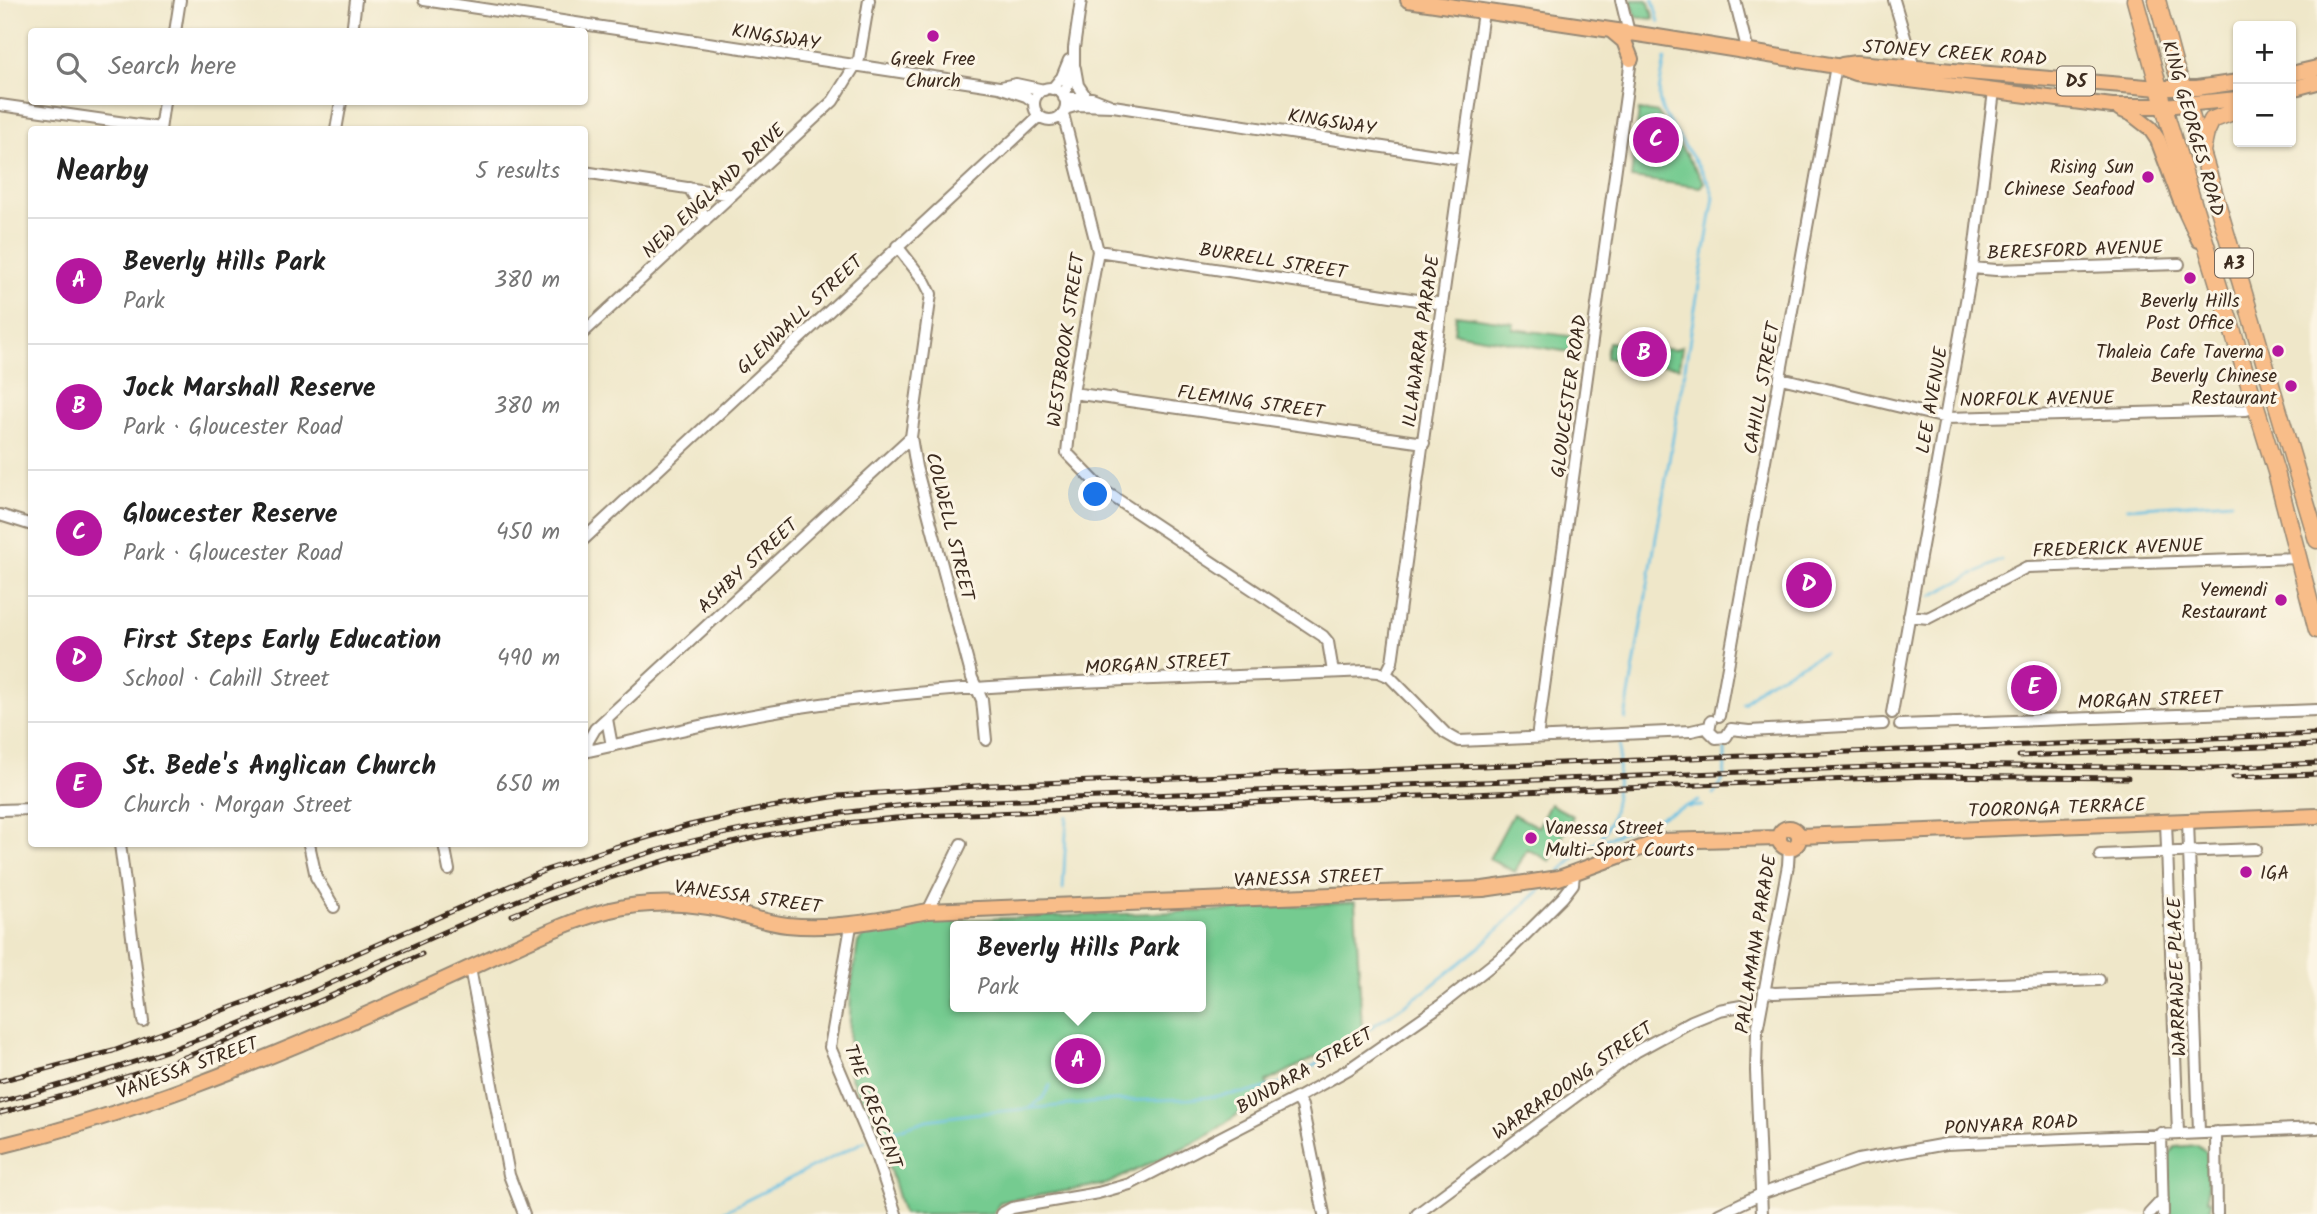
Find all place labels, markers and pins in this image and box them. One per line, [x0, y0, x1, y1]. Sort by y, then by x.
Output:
marker: Greek Free Church [925, 28, 941, 44]
place label: Greek Free Church [891, 45, 976, 97]
pin: C [1633, 114, 1679, 166]
place label: Rising Sun Chinese Seafood [2004, 153, 2135, 205]
marker: Rising Sun Chinese Seafood [2140, 169, 2156, 185]
marker: Beverly Hills Post Office [2182, 270, 2198, 286]
place label: Beverly Hills Post Office [2140, 287, 2240, 339]
pin: B [1621, 328, 1667, 380]
place label: Thaleia Cafe Taverna [2096, 338, 2264, 368]
marker: Thaleia Cafe Taverna [2270, 343, 2286, 359]
place label: Beverly Chinese Restaurant [2151, 362, 2278, 414]
marker: Beverly Chinese Restaurant [2283, 378, 2299, 394]
pin: D [1786, 559, 1832, 611]
place label: Yemendi Restaurant [2181, 576, 2268, 628]
marker: Yemendi Restaurant [2273, 592, 2289, 608]
pin: E [2011, 662, 2057, 714]
place label: Vanessa Street Multi-Sport Courts [1545, 814, 1694, 866]
marker: Vanessa Street Multi-Sport Courts [1523, 830, 1539, 846]
place label: IGA [2260, 859, 2289, 889]
marker: IGA [2238, 864, 2254, 880]
pin: A [1055, 1035, 1101, 1087]

